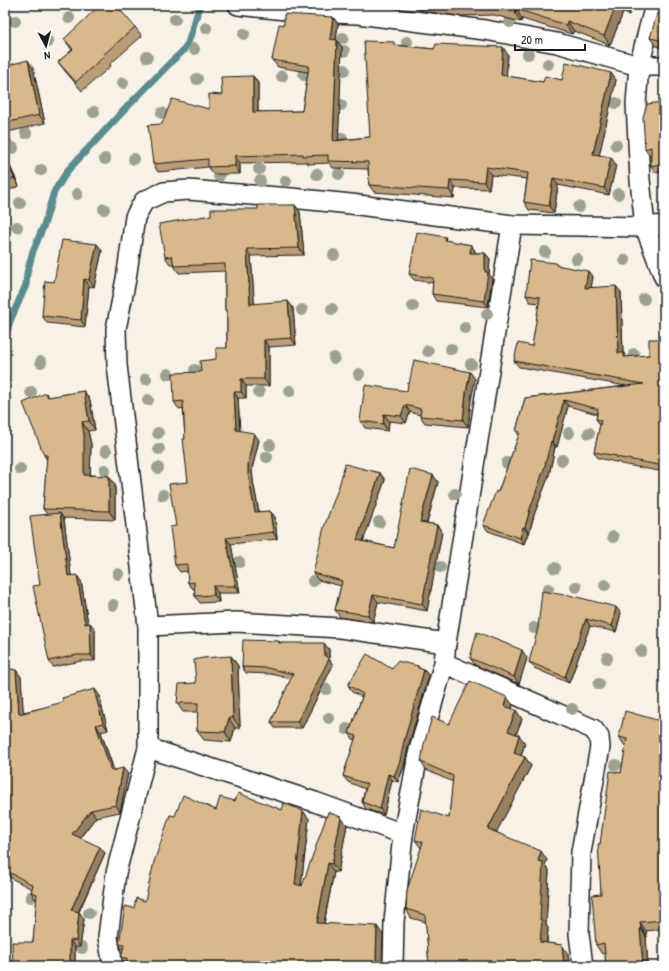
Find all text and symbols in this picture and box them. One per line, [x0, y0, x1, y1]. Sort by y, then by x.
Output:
north arrow [26, 26, 66, 66]
scale bar [515, 26, 585, 52]
text: 20 m [521, 31, 543, 48]
text: N [43, 49, 51, 63]

